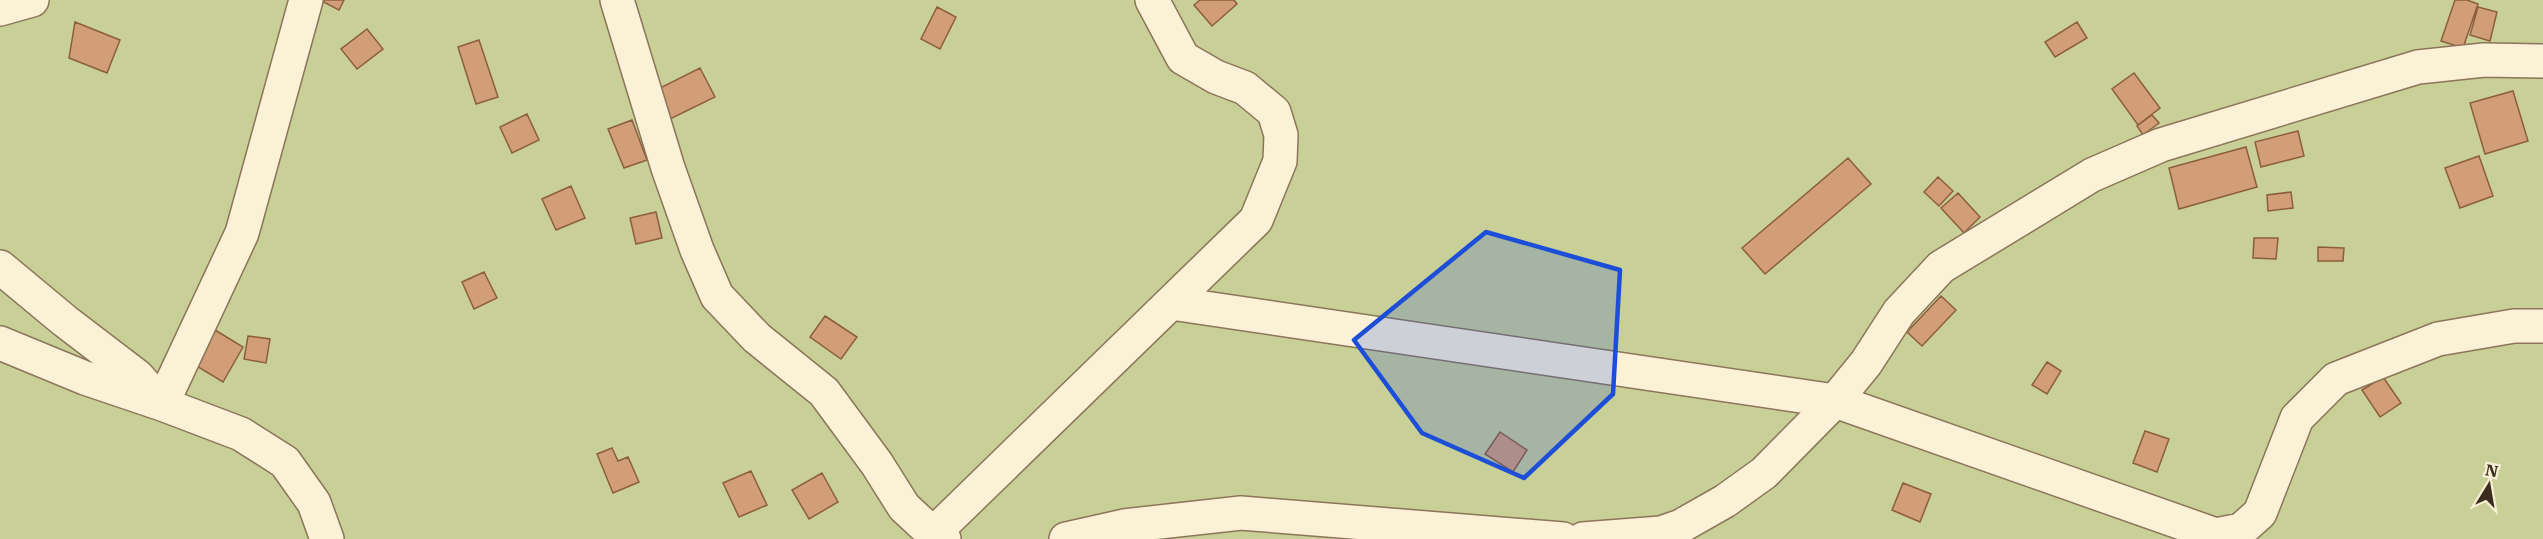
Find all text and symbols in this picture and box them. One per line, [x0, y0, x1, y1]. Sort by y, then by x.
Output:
north arrow [2459, 455, 2519, 515]
text: N [2484, 459, 2500, 481]

